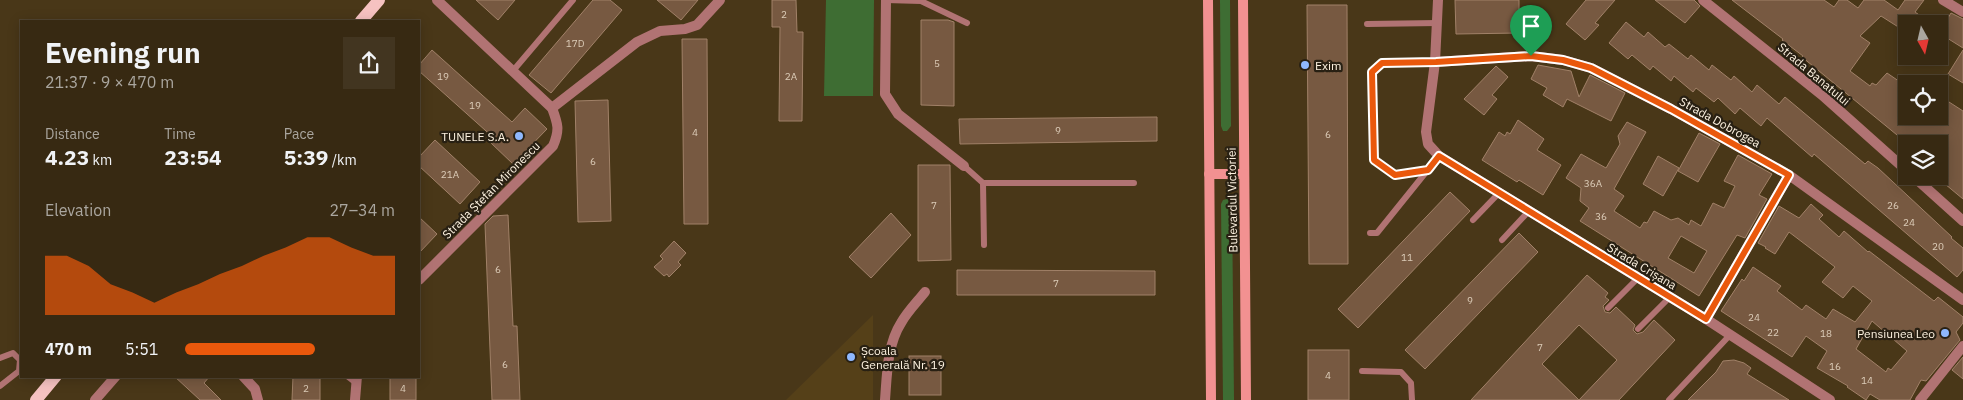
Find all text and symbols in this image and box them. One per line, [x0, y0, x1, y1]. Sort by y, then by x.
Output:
pin [1510, 5, 1552, 56]
house number: 2 [781, 8, 787, 21]
icon: arrive [1517, 12, 1545, 40]
north arrow [1898, 15, 1948, 65]
map controls [1898, 15, 1948, 185]
text: Evening run [45, 34, 201, 71]
button: share [343, 37, 395, 89]
house number: 17D [566, 37, 585, 50]
street label: Strada Banatului [1775, 39, 1853, 109]
house number: 5 [934, 57, 940, 70]
place label: Exim [1315, 58, 1342, 73]
marker: Exim [1299, 59, 1311, 71]
house number: 19 [437, 70, 449, 83]
house number: 2A [785, 70, 798, 83]
text: 21:37 · 9 × 470 m [45, 72, 174, 92]
button: locate [1898, 75, 1948, 125]
street label: Strada Dobrogea [1677, 94, 1764, 151]
house number: 19 [469, 99, 481, 112]
house number: 9 [1055, 124, 1061, 137]
text: Distance [45, 125, 100, 143]
text: Time [164, 125, 196, 143]
text: Pace [284, 125, 314, 143]
house number: 4 [692, 126, 698, 139]
house number: 6 [1325, 128, 1331, 141]
place label: TUNELE S.A. [441, 129, 509, 144]
marker: TUNELE S.A. [513, 130, 525, 142]
button: layers [1898, 135, 1948, 185]
street label: Strada Ștefan Mironescu [439, 138, 543, 242]
text: 4.23 [45, 143, 89, 171]
text: 23:54 [164, 143, 222, 171]
text: 5:39 [284, 143, 328, 171]
street label: Bulevardul Victoriei [1224, 147, 1240, 253]
text: km [89, 151, 112, 169]
text: /km [328, 151, 357, 169]
house number: 6 [590, 155, 596, 168]
house number: 21A [441, 168, 460, 181]
house number: 36A [1584, 177, 1603, 190]
house number: 7 [931, 199, 937, 212]
house number: 26 [1887, 199, 1899, 212]
text: Elevation [45, 200, 111, 220]
text: 27–34 m [329, 200, 395, 220]
house number: 36 [1595, 210, 1607, 223]
house number: 24 [1903, 216, 1915, 229]
street label: Strada Crișana [1605, 239, 1680, 293]
house number: 20 [1932, 240, 1944, 253]
house number: 11 [1401, 251, 1413, 264]
house number: 6 [495, 263, 501, 276]
house number: 7 [1053, 277, 1059, 290]
house number: 9 [1467, 294, 1473, 307]
house number: 24 [1748, 311, 1760, 324]
house number: 22 [1767, 326, 1779, 339]
place label: Pensiunea Leo [1857, 326, 1935, 341]
house number: 18 [1820, 327, 1832, 340]
marker: Pensiunea Leo [1939, 327, 1951, 339]
text: 470 m [45, 339, 92, 359]
text: 5:51 [125, 339, 158, 359]
house number: 7 [1537, 341, 1543, 354]
place label: Școala Generală Nr. 19 [861, 343, 945, 372]
marker: Școala Generală Nr. 19 [845, 351, 857, 363]
house number: 6 [502, 358, 508, 371]
house number: 16 [1829, 360, 1841, 373]
house number: 4 [1325, 369, 1331, 382]
house number: 14 [1861, 374, 1873, 387]
house number: 2 [303, 382, 309, 395]
house number: 4 [400, 382, 406, 395]

